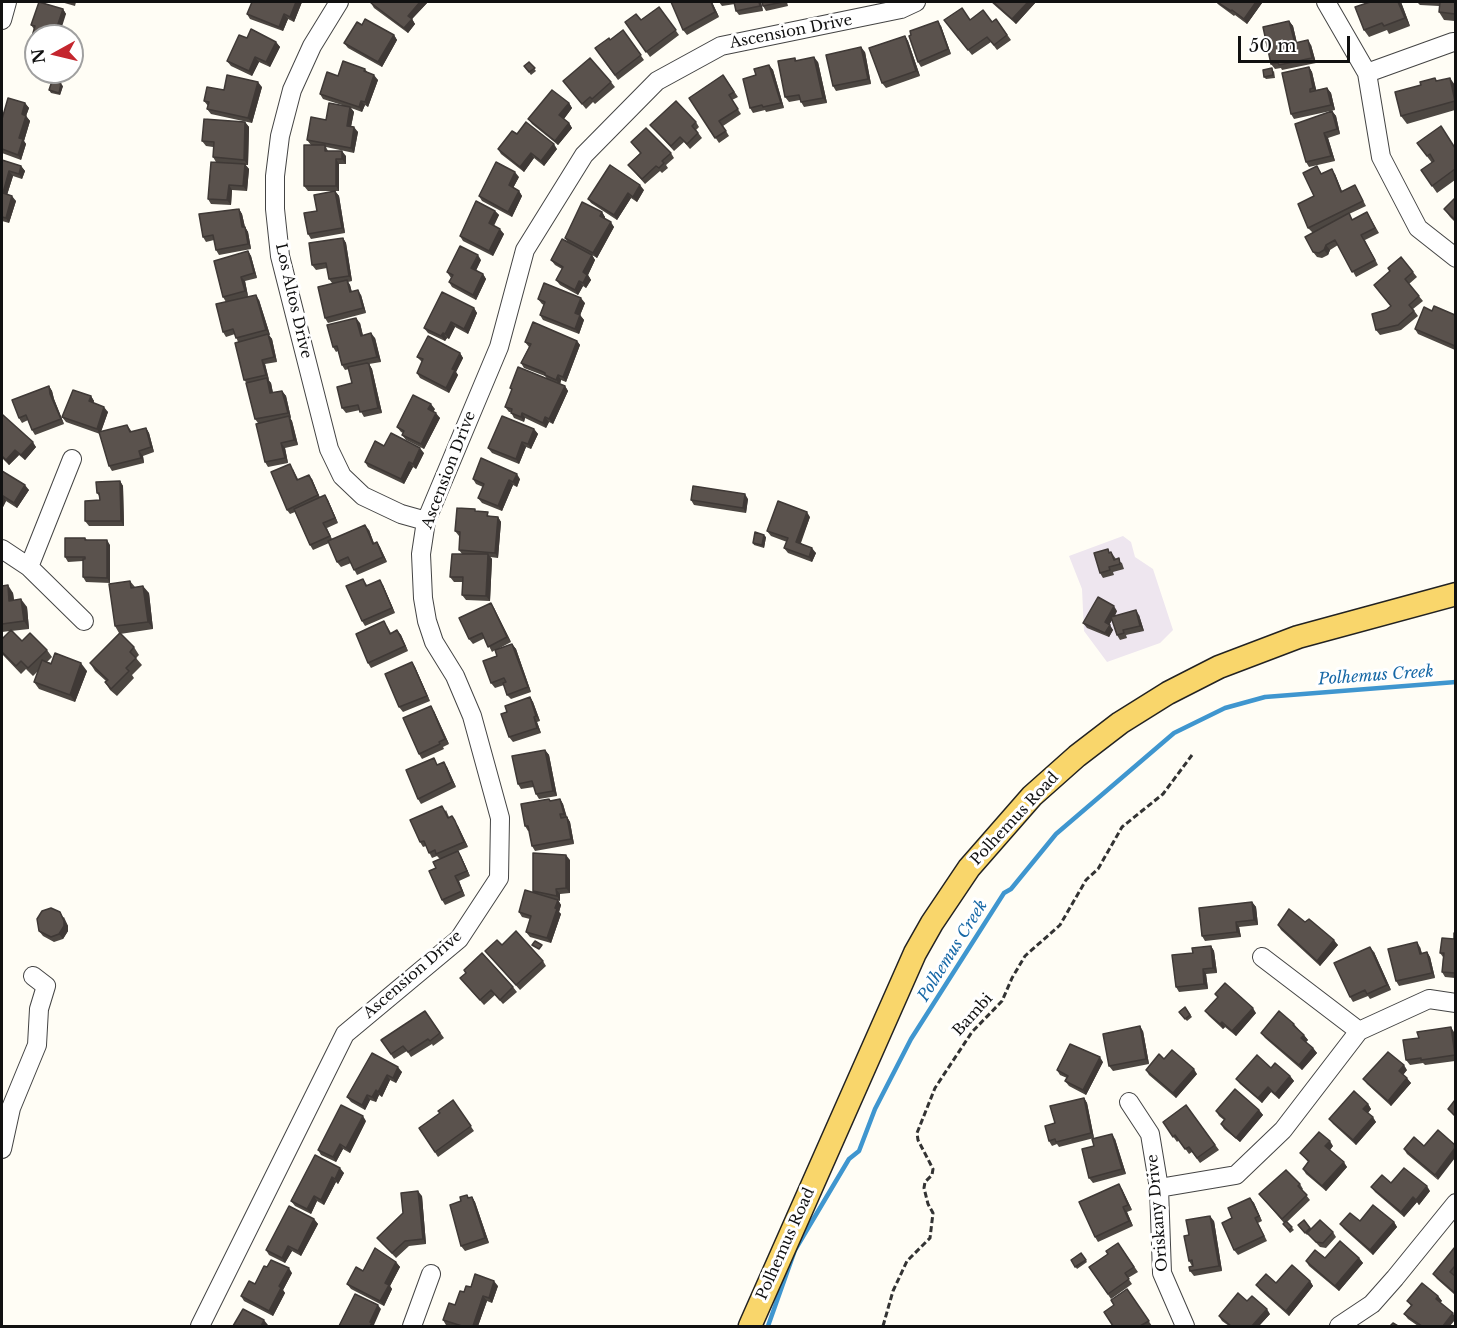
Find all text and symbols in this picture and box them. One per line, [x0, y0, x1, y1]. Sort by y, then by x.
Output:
street label: Ascension Drive [728, 11, 854, 53]
north arrow [24, 24, 84, 84]
scale bar [1241, 24, 1354, 62]
text: 50 m [1249, 35, 1297, 57]
text: N [27, 47, 49, 65]
street label: Los Altos Drive [271, 242, 315, 360]
street label: Ascension Drive [418, 409, 480, 531]
water label: Polhemus Creek [1318, 662, 1434, 690]
street label: Polhemus Road [967, 769, 1063, 869]
water label: Polhemus Creek [914, 897, 992, 1005]
street label: Ascension Drive [360, 927, 466, 1023]
street label: Bambi [949, 990, 997, 1040]
street label: Oriskany Drive [1144, 1154, 1172, 1272]
street label: Polhemus Road [753, 1185, 819, 1303]

